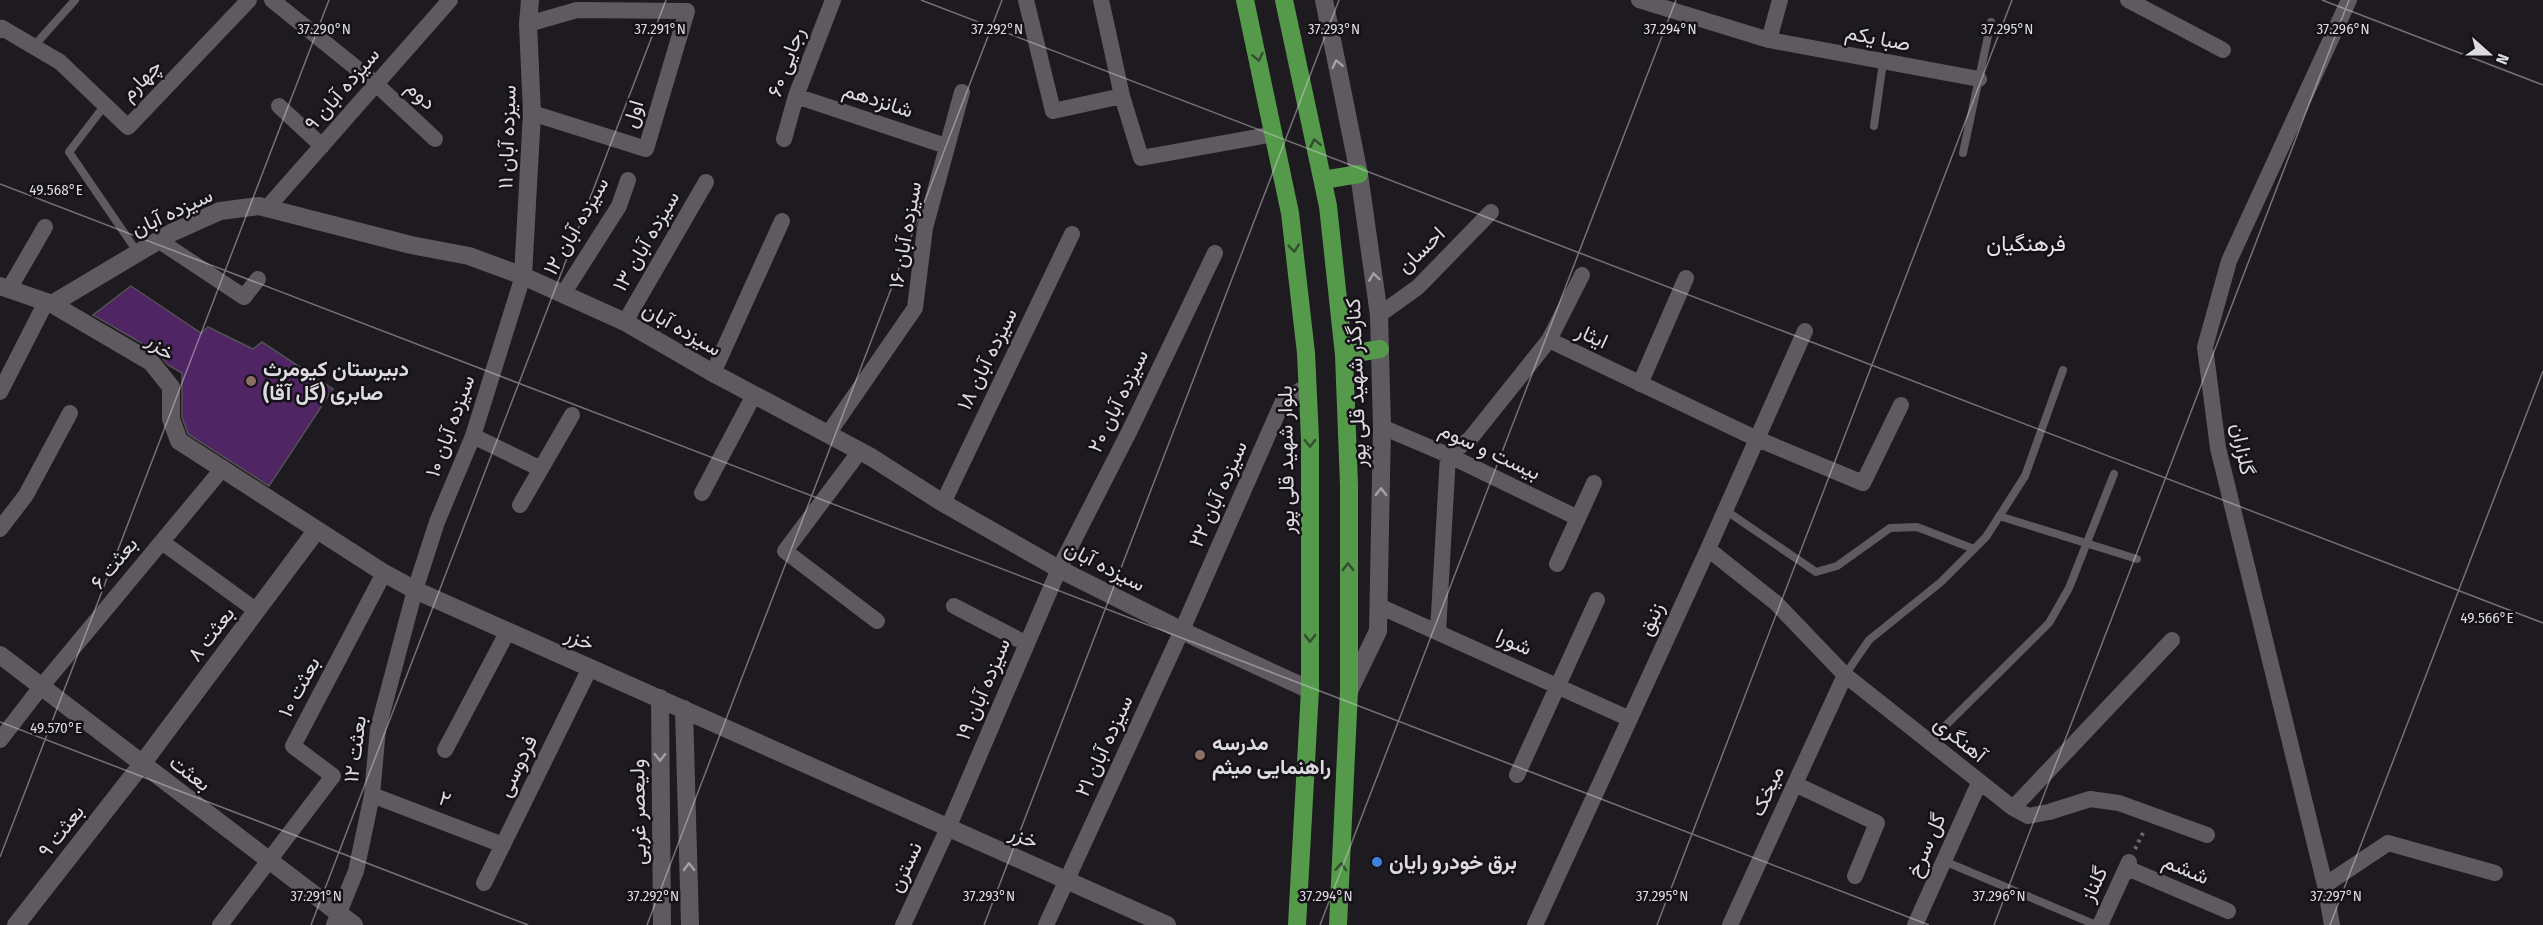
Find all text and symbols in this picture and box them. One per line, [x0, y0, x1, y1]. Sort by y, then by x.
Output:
street label: صبا یکم [1843, 19, 1913, 58]
text: 37.290°N [297, 20, 351, 38]
text: 37.291°N [634, 20, 686, 38]
text: 37.292°N [971, 20, 1023, 38]
text: 37.293°N [1308, 20, 1360, 38]
text: 37.294°N [1643, 20, 1697, 38]
text: 37.295°N [1981, 20, 2033, 38]
text: 37.296°N [2316, 20, 2370, 38]
street label: رجایی ۶۰ [761, 24, 811, 100]
north arrow [2459, 24, 2519, 84]
street label: سیزده آبان ۹ [299, 42, 385, 136]
text: N [2492, 51, 2513, 67]
one-way arrow [1251, 52, 1264, 62]
street label: چهارم [115, 54, 168, 107]
one-way arrow [1331, 59, 1344, 69]
street label: دوم [400, 75, 442, 116]
street label: شانزدهم [839, 76, 916, 125]
street label: سیزده آبان ۱۱ [492, 85, 522, 189]
street label: اول [617, 97, 649, 131]
one-way arrow [1309, 138, 1322, 148]
street label: سیزده آبان ۱۲ [538, 172, 614, 280]
street label: سیزده آبان ۱۶ [883, 179, 927, 291]
text: 49.568°E [29, 181, 83, 199]
street label: سیزده آبان [127, 182, 217, 242]
street label: سیزده آبان ۱۳ [607, 186, 685, 296]
street label: احسان [1392, 221, 1450, 279]
district label: فرهنگیان [1986, 230, 2066, 257]
one-way arrow [1287, 244, 1300, 253]
one-way arrow [1368, 272, 1380, 281]
street label: سیزده آبان [638, 296, 726, 362]
street label: کنارگذر شهید قلی پور [1340, 298, 1373, 469]
street label: سیزده آبان ۱۸ [951, 304, 1023, 414]
street label: ایثار [1571, 317, 1612, 355]
street label: خزر [141, 327, 180, 366]
street label: سیزده آبان ۲۰ [1082, 345, 1154, 457]
place label: دبیرستان کیومرث صابری (گل آقا) [263, 356, 409, 406]
street label: سیزده آبان ‍۱۰ [420, 371, 480, 481]
marker: دبیرستان کیومرث صابری (گل آقا) [244, 374, 258, 388]
street label: بلوار شهید قلی پور [1272, 385, 1301, 536]
street label: بیست و سوم [1435, 416, 1545, 487]
street label: گلزاران [2225, 421, 2261, 477]
street label: سیزده آبان ۲۲ [1183, 437, 1253, 551]
one-way arrow [1303, 438, 1316, 447]
one-way arrow [1375, 488, 1387, 497]
street label: بعثت ۶ [85, 532, 143, 594]
street label: سیزده آبان [1060, 535, 1150, 597]
one-way arrow [1342, 562, 1354, 571]
street label: زنبق [1632, 598, 1670, 640]
street label: بعثت ۸ [182, 601, 240, 667]
text: 49.566°E [2460, 609, 2514, 627]
street label: خزر [561, 621, 599, 657]
street label: شورا [1492, 623, 1536, 661]
one-way arrow [1304, 633, 1316, 642]
street label: سیزده آبان ۱۹ [950, 634, 1016, 744]
street label: بعثت ۱۰ [272, 652, 326, 722]
street label: سیزده آبان ۲۱ [1069, 691, 1139, 801]
street label: آهنگری [1928, 710, 1993, 769]
street label: بعثت ۱۲ [338, 714, 372, 784]
text: 49.570°E [30, 719, 82, 737]
place label: مدرسه راهنمایی میثم [1212, 730, 1331, 781]
street label: فردوسی [491, 731, 543, 801]
marker: مدرسه راهنمایی میثم [1193, 748, 1207, 762]
street label: بعثت [164, 749, 216, 797]
one-way arrow [654, 752, 666, 761]
street label: ولیعصر غربی [624, 759, 652, 865]
street label: میخک [1744, 762, 1790, 820]
street label: ۲ [435, 785, 455, 813]
street label: بعثت ۹ [32, 799, 90, 863]
street label: گل سرخ [1900, 809, 1952, 881]
street label: خزر [1005, 819, 1043, 855]
street label: نسترن [882, 838, 928, 896]
street label: ششم [2159, 848, 2213, 891]
place label: برق خودرو رایان [1389, 849, 1517, 875]
marker: برق خودرو رایان [1370, 855, 1384, 869]
one-way arrow [682, 862, 695, 871]
one-way arrow [1334, 862, 1347, 871]
street label: گلناز [2074, 862, 2113, 907]
text: 37.291°N [290, 887, 342, 905]
text: 37.292°N [627, 887, 679, 905]
text: 37.293°N [963, 887, 1015, 905]
text: 37.294°N [1299, 887, 1353, 905]
text: 37.295°N [1636, 887, 1688, 905]
text: 37.296°N [1972, 887, 2026, 905]
text: 37.297°N [2310, 887, 2362, 905]

